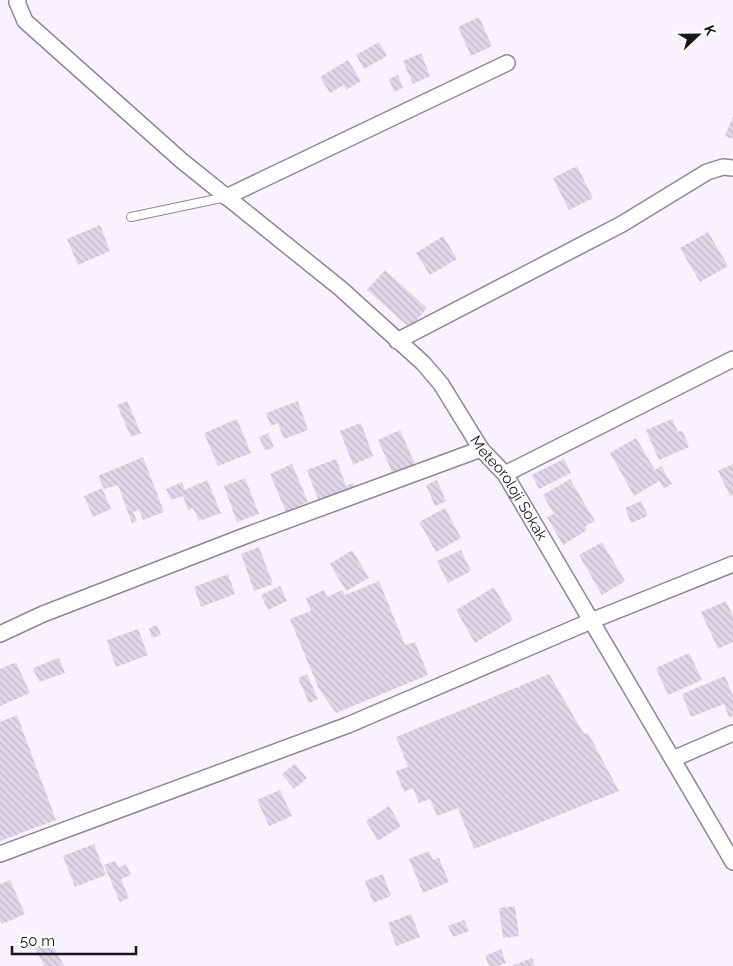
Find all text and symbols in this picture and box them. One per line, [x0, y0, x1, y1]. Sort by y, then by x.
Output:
north arrow [673, 10, 723, 60]
text: K [701, 23, 719, 38]
street label: Meteoroloji Sokak [466, 433, 551, 544]
scale bar [12, 924, 136, 956]
text: 50 m [20, 932, 55, 950]

